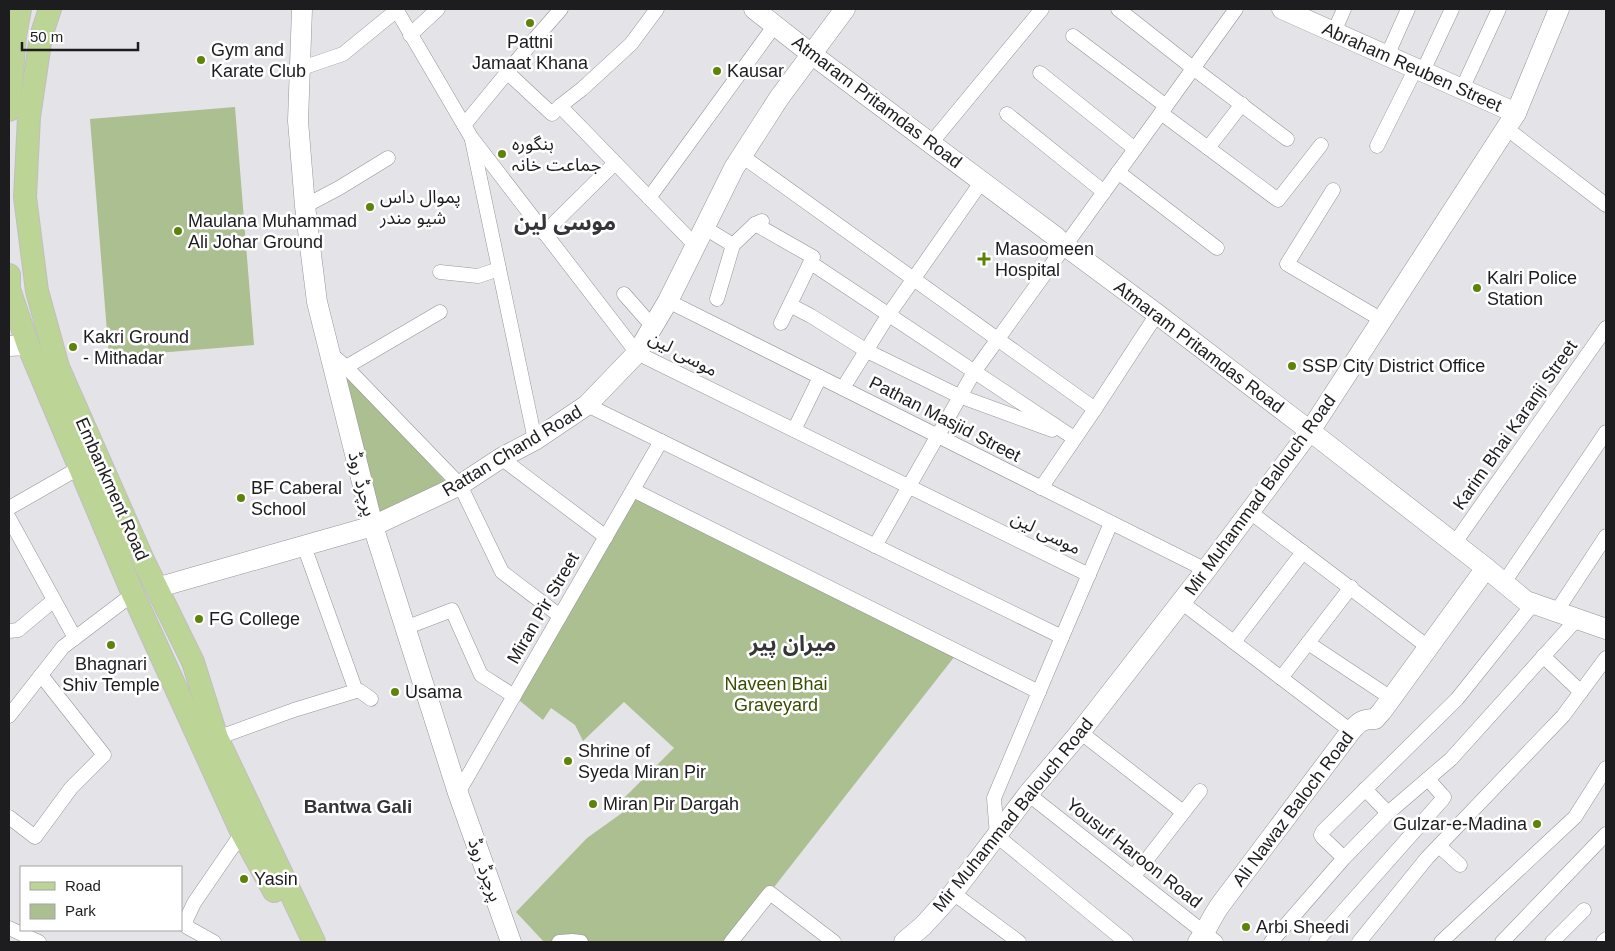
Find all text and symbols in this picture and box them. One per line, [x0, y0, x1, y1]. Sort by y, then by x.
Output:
marker: Pattni Jamaat Khana [524, 17, 536, 29]
street label: Abraham Reuben Street [1319, 18, 1505, 116]
scale bar [22, 20, 139, 52]
text: 50 m [30, 28, 63, 45]
place label: Pattni Jamaat Khana [472, 32, 589, 73]
street label: Atmaram Pritamdas Road [788, 32, 966, 172]
place label: Gym and Karate Club [211, 40, 306, 81]
marker: Gym and Karate Club [195, 54, 207, 66]
place label: Kausar [727, 61, 784, 81]
marker: Kausar [711, 65, 723, 77]
place label: ہنگورہ جماعت خانہ [512, 134, 601, 175]
marker: ہنگورہ جماعت خانہ [496, 148, 508, 160]
place label: پموال داس شیو مندر [379, 187, 461, 229]
marker: پموال داس شیو مندر [364, 201, 376, 213]
district label: موسی لین [514, 210, 616, 235]
place label: Maulana Muhammad Ali Johar Ground [188, 211, 357, 252]
marker: Maulana Muhammad Ali Johar Ground [172, 225, 184, 237]
place label: Masoomeen Hospital [995, 239, 1094, 280]
marker: Masoomeen Hospital [977, 252, 991, 266]
place label: Kalri Police Station [1487, 268, 1577, 309]
street label: Atmaram Pritamdas Road [1110, 277, 1288, 417]
marker: Kalri Police Station [1471, 282, 1483, 294]
place label: Kakri Ground - Mithadar [83, 327, 189, 368]
street label: موسی لین [645, 328, 721, 381]
street label: Karim Bhai Karanji Street [1449, 336, 1581, 514]
marker: Kakri Ground - Mithadar [67, 341, 79, 353]
place label: SSP City District Office [1302, 356, 1485, 376]
marker: SSP City District Office [1286, 360, 1298, 372]
street label: Pathan Masjid Street [866, 372, 1024, 466]
street label: Mir Muhammad Balouch Road [1180, 391, 1340, 599]
street label: Rattan Chand Road [439, 401, 585, 501]
street label: Embankment Road [72, 415, 152, 563]
street label: پرچرڈ روڈ [343, 450, 380, 519]
place label: BF Caberal School [251, 478, 342, 519]
marker: BF Caberal School [235, 492, 247, 504]
street label: موسی لین [1008, 508, 1084, 559]
street label: Miran Pir Street [503, 549, 583, 667]
place label: FG College [209, 609, 300, 629]
marker: FG College [193, 613, 205, 625]
district label: میران پیر [749, 631, 836, 658]
marker: Bhagnari Shiv Temple [105, 639, 117, 651]
place label: Bhagnari Shiv Temple [62, 654, 160, 695]
park label: Naveen Bhai Graveyard [724, 674, 828, 715]
place label: Usama [405, 682, 463, 702]
marker: Usama [389, 686, 401, 698]
street label: Mir Muhammad Balouch Road [929, 714, 1097, 916]
street label: Ali Nawaz Baloch Road [1228, 728, 1358, 890]
place label: Shrine of Syeda Miran Pir [578, 741, 706, 782]
marker: Shrine of Syeda Miran Pir [562, 755, 574, 767]
place label: Miran Pir Dargah [603, 794, 739, 814]
street label: Yousuf Haroon Road [1062, 794, 1206, 912]
district label: Bantwa Gali [304, 796, 412, 817]
marker: Miran Pir Dargah [587, 798, 599, 810]
place label: Gulzar-e-Madina [1393, 814, 1528, 834]
marker: Gulzar-e-Madina [1531, 818, 1543, 830]
street label: پرچرڈ روڈ [463, 836, 506, 905]
legend [20, 866, 182, 931]
place label: Yasin [254, 869, 298, 889]
marker: Yasin [238, 873, 250, 885]
text: Road [65, 877, 101, 894]
text: Park [65, 902, 96, 919]
place label: Arbi Sheedi [1256, 917, 1349, 937]
marker: Arbi Sheedi [1240, 921, 1252, 933]

